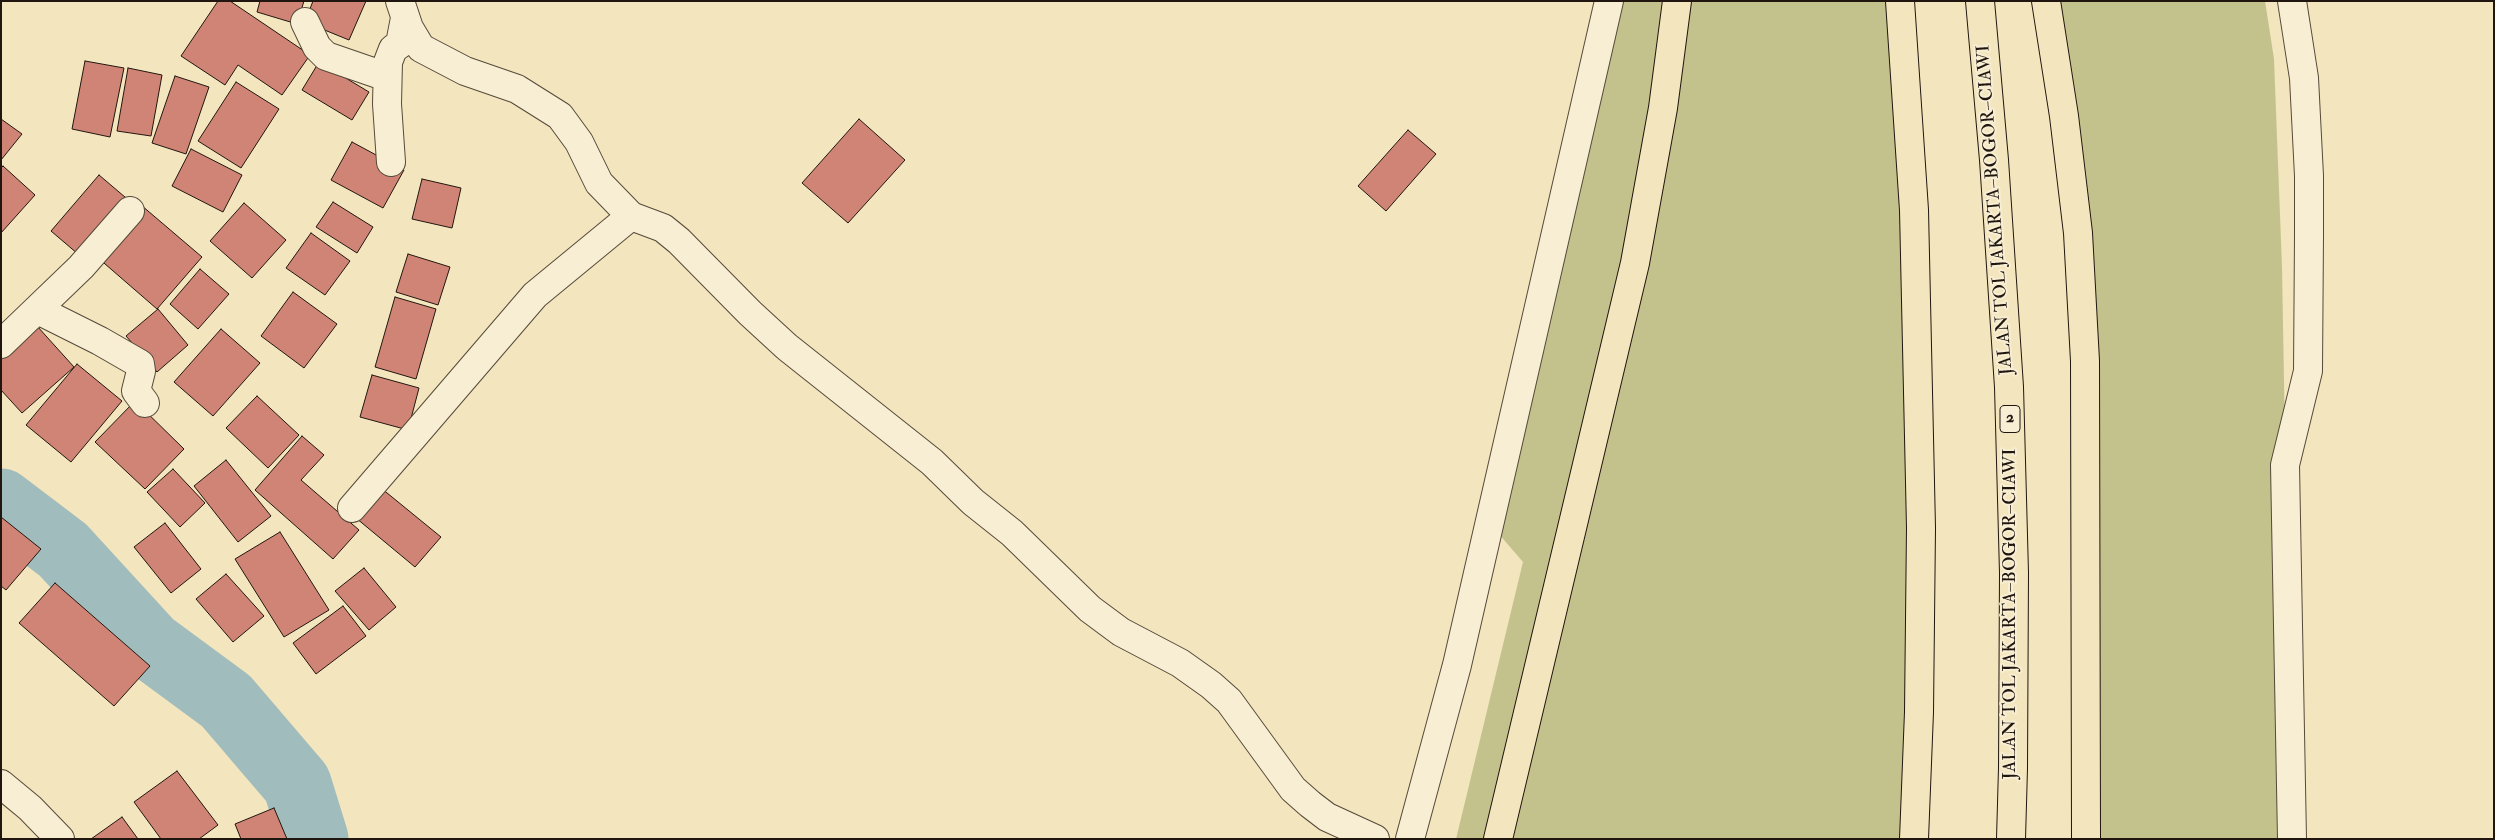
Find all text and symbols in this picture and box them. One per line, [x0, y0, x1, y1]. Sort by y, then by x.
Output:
street label: JALAN TOL JAKARTA–BOGOR–CIAWI [1974, 44, 2018, 376]
road number: 2 [2000, 406, 2020, 432]
street label: JALAN TOL JAKARTA–BOGOR–CIAWI [2000, 448, 2022, 780]

